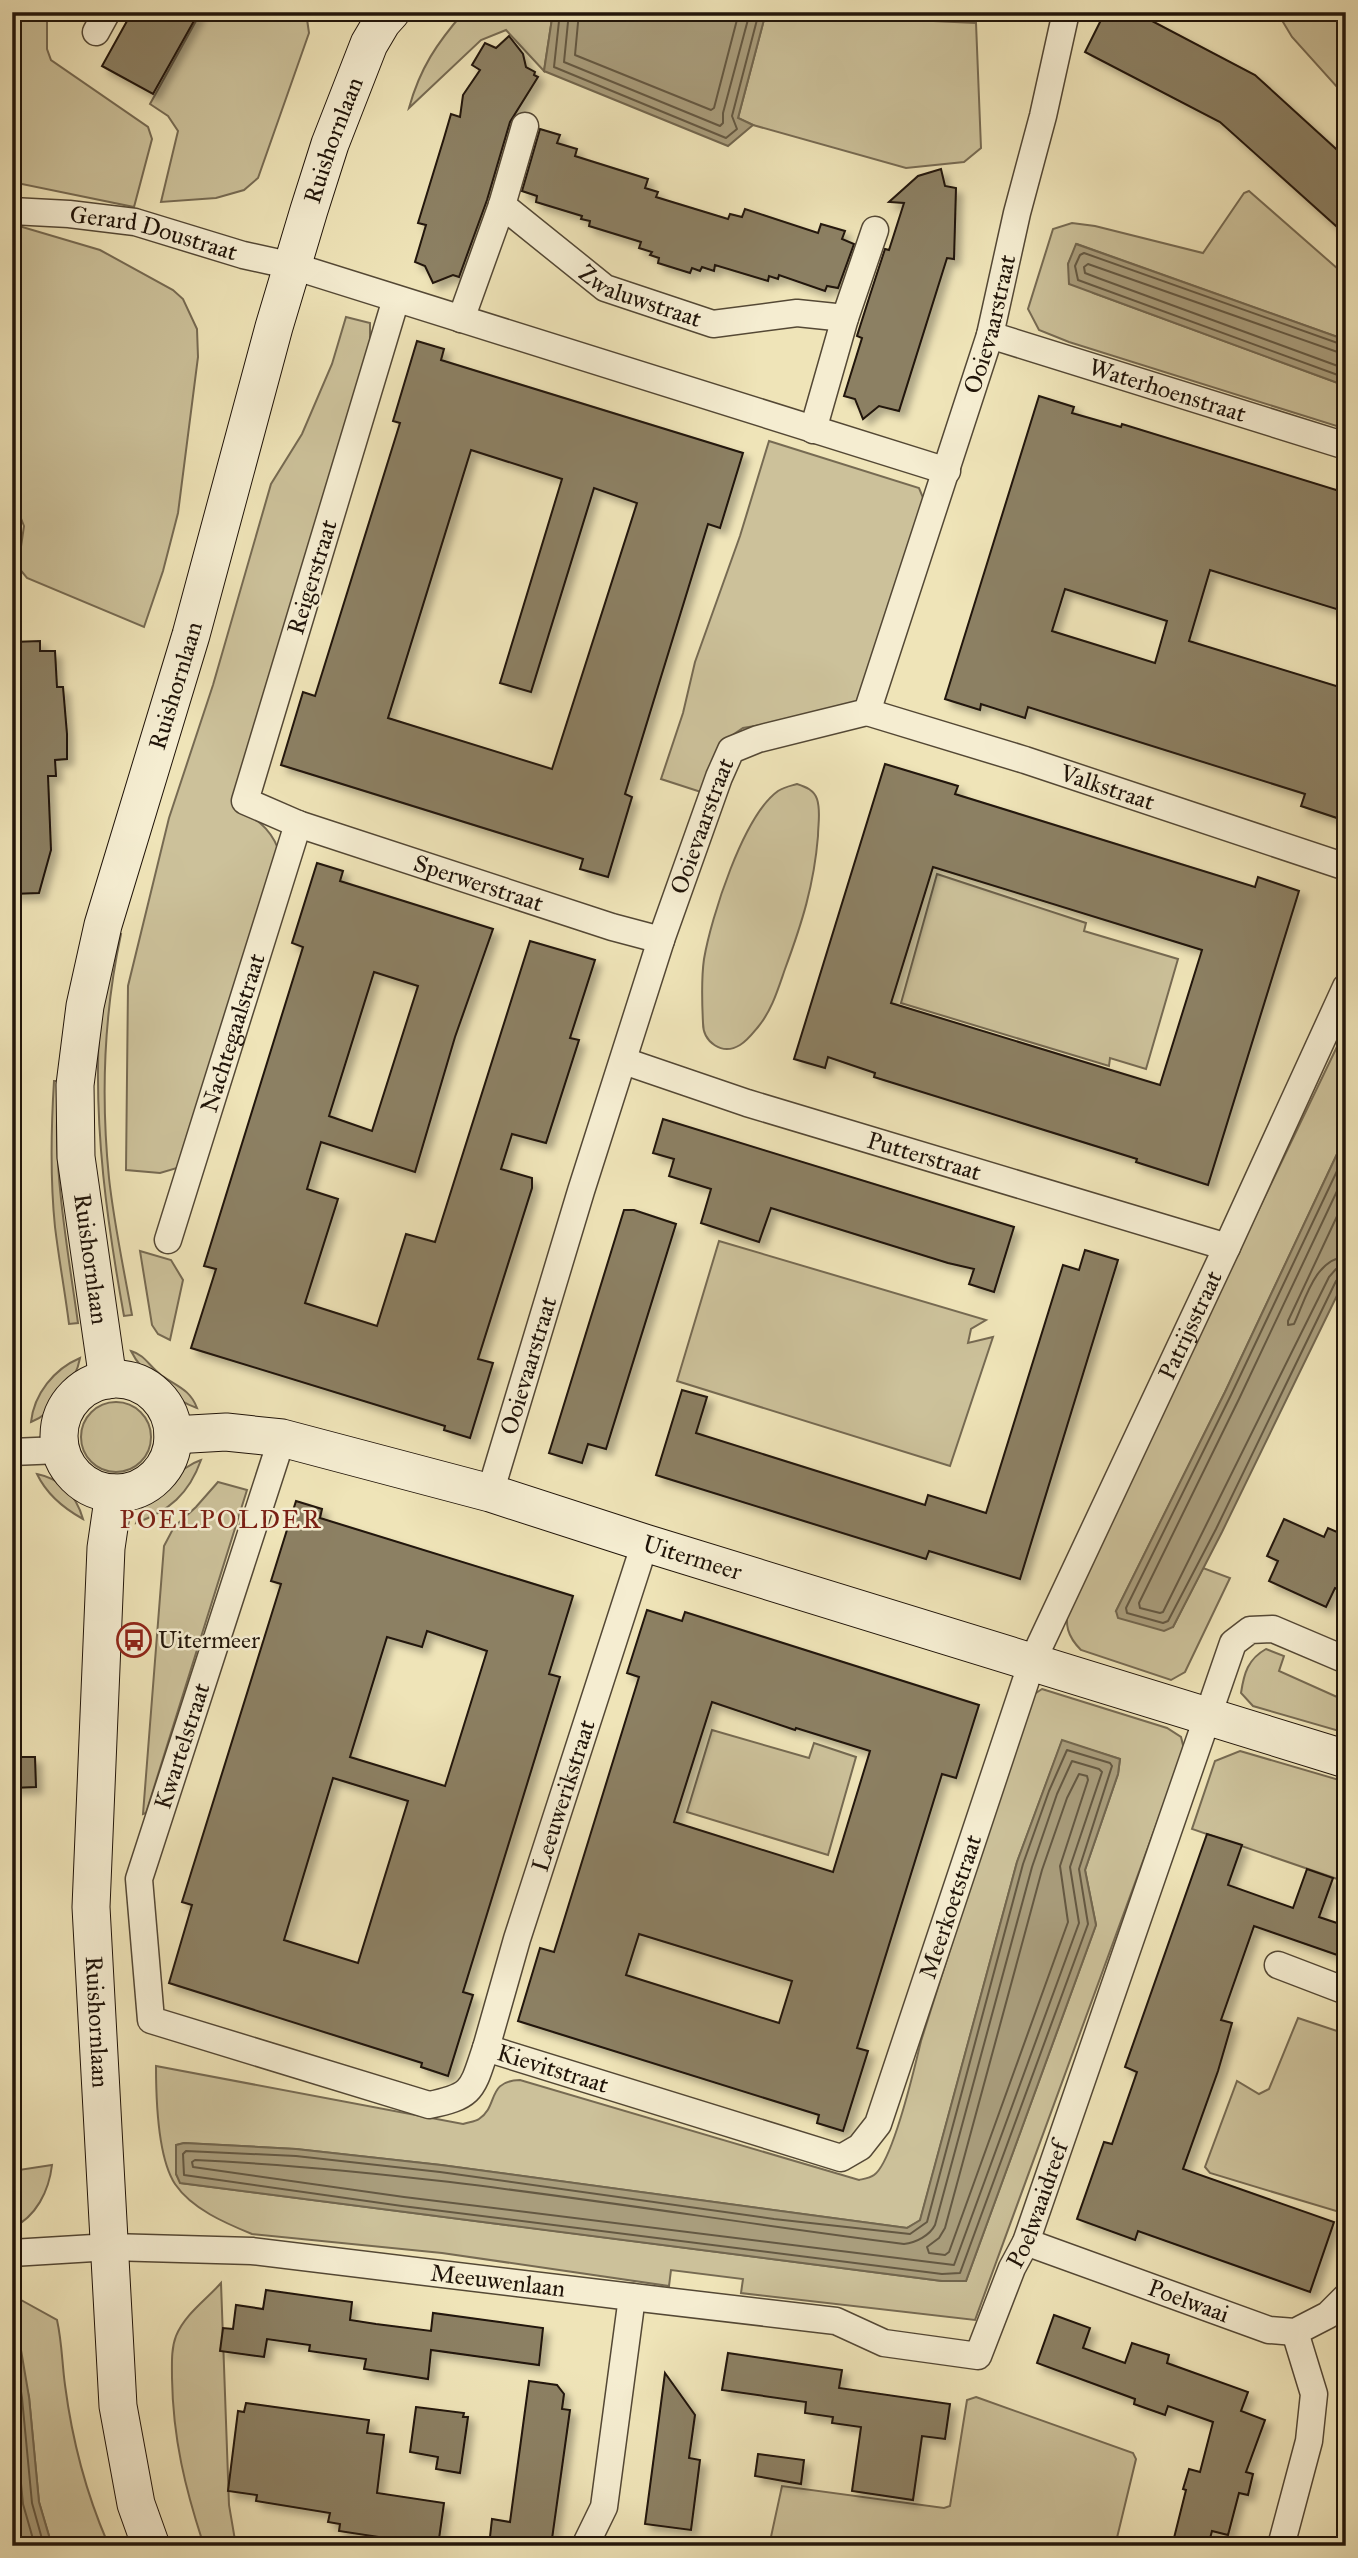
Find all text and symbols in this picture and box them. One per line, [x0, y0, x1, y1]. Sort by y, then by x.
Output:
street label: Ruishornlaan [297, 73, 370, 207]
street label: Gerard Doustraat [68, 199, 242, 268]
street label: Ooievaarstraat [957, 251, 1022, 397]
street label: Zwaluwstraat [573, 258, 706, 334]
street label: Waterhoenstraat [1085, 352, 1250, 429]
street label: Reigerstraat [280, 515, 344, 638]
street label: Ruishornlaan [142, 618, 209, 753]
street label: Ooievaarstraat [664, 753, 741, 898]
street label: Valkstraat [1055, 757, 1159, 817]
street label: Sperwerstraat [410, 848, 548, 919]
street label: Nachtegaalstraat [194, 949, 272, 1116]
street label: Putterstraat [864, 1125, 985, 1188]
street label: Ruishornlaan [67, 1192, 115, 1326]
street label: Patrijsstraat [1152, 1265, 1229, 1385]
street label: Ooievaarstraat [493, 1293, 563, 1438]
district label: POELPOLDER [120, 1503, 322, 1535]
street label: Uitermeer [639, 1528, 746, 1587]
bus stop icon: Uitermeer [115, 1621, 153, 1659]
place label: Uitermeer [158, 1625, 260, 1655]
street label: Kwartelstraat [147, 1679, 217, 1813]
street label: Leeuwerikstraat [525, 1715, 602, 1875]
street label: Meerkoetstraat [913, 1830, 989, 1983]
street label: Ruishornlaan [79, 1955, 116, 2089]
street label: Kievitstraat [493, 2037, 613, 2100]
street label: Poelwaaidreef [1000, 2134, 1076, 2273]
street label: Meeuwenlaan [429, 2258, 567, 2304]
street label: Poelwaai [1144, 2272, 1234, 2329]

